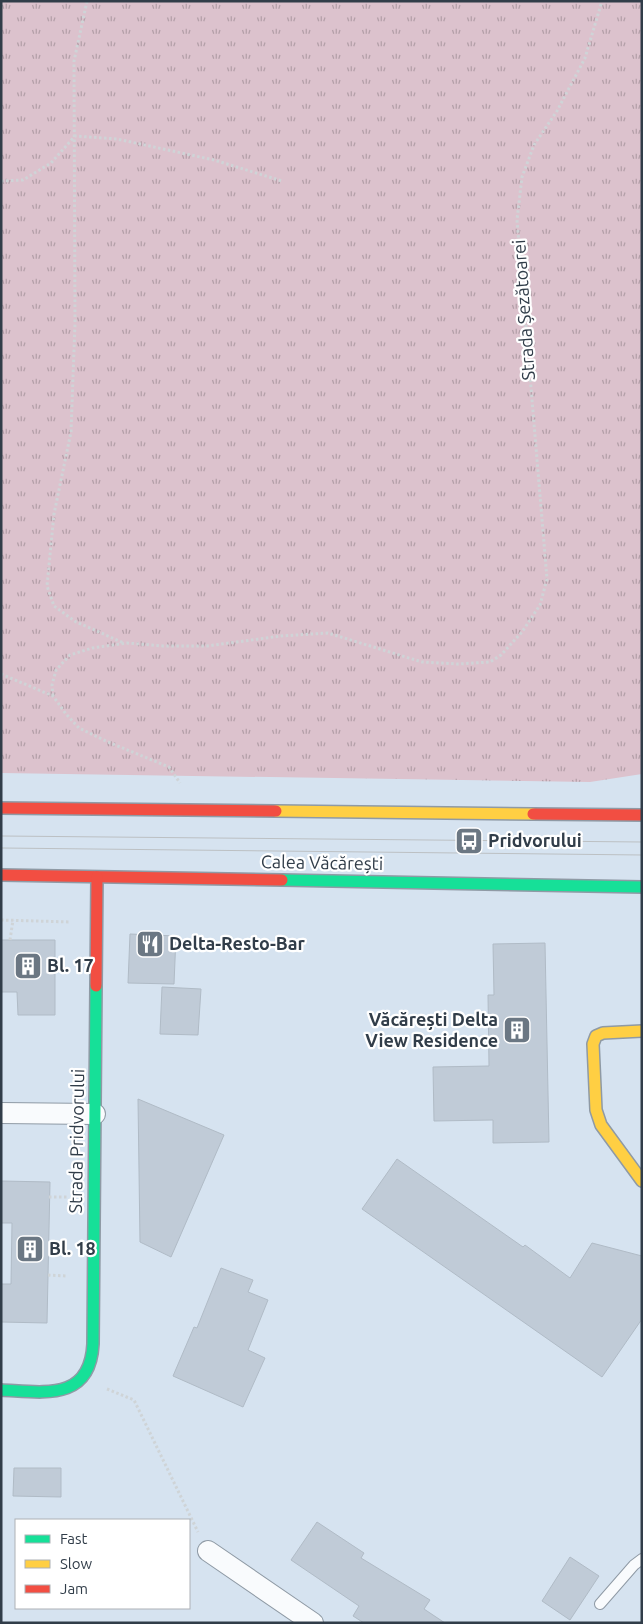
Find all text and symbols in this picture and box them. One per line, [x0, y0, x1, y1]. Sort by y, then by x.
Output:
street label: Strada Șezătoarei [508, 239, 538, 381]
bus stop icon: Pridvorului [454, 826, 484, 856]
place label: Pridvorului [488, 830, 582, 850]
street label: Calea Văcărești [261, 851, 383, 873]
restaurant icon: Delta-Resto-Bar [135, 929, 165, 959]
place label: Delta-Resto-Bar [169, 933, 305, 953]
building icon: Bl. 17 [13, 951, 43, 981]
place label: Bl. 17 [47, 955, 94, 975]
place label: Văcărești Delta View Residence [365, 1009, 498, 1050]
building icon: Văcărești Delta View Residence [502, 1015, 532, 1045]
street label: Strada Pridvorului [65, 1068, 87, 1213]
building icon: Bl. 18 [15, 1234, 45, 1264]
place label: Bl. 18 [49, 1238, 96, 1258]
legend [15, 1519, 190, 1609]
text: Fast [60, 1530, 88, 1547]
text: Slow [60, 1555, 93, 1572]
text: Jam [60, 1580, 88, 1597]

